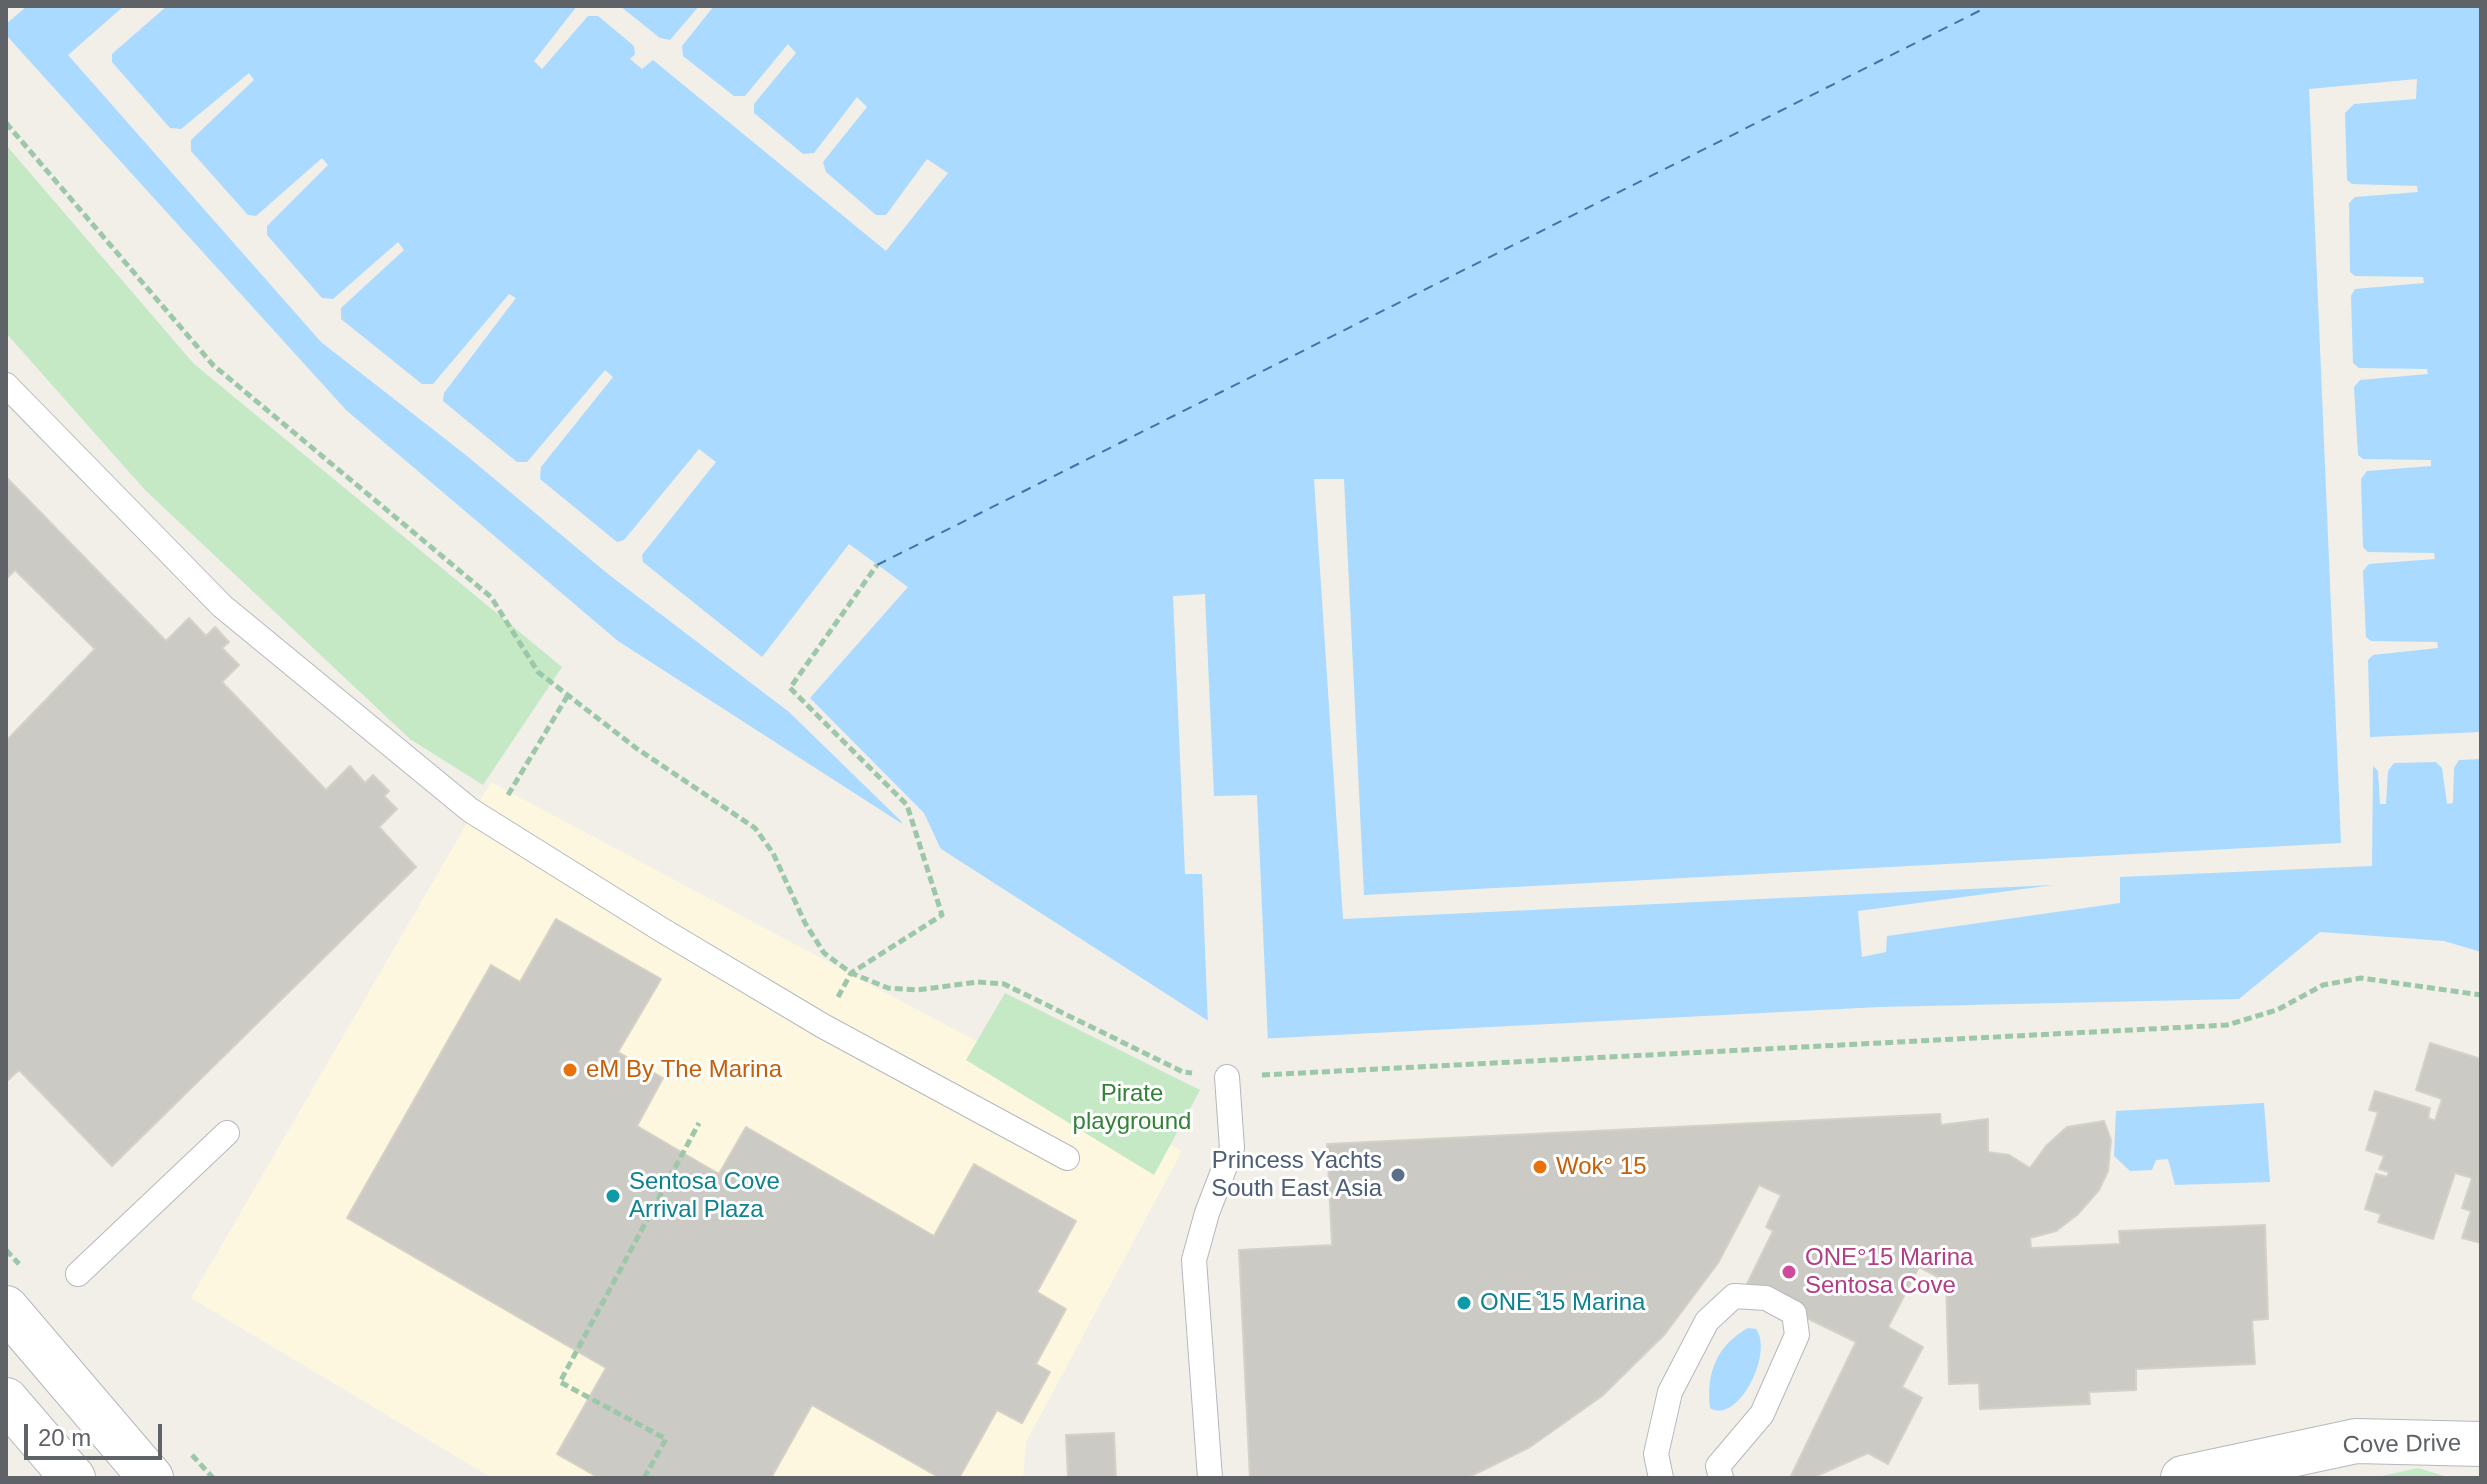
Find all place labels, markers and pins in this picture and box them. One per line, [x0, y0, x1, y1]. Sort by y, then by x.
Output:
place label: eM By The Marina [586, 1056, 782, 1084]
marker: eM By The Marina [561, 1061, 579, 1079]
place label: Princess Yachts South East Asia [1211, 1147, 1382, 1203]
place label: Wok° 15 [1556, 1153, 1647, 1181]
marker: Wok° 15 [1531, 1158, 1549, 1176]
marker: Princess Yachts South East Asia [1389, 1166, 1407, 1184]
place label: Sentosa Cove Arrival Plaza [629, 1168, 780, 1224]
marker: Sentosa Cove Arrival Plaza [604, 1187, 622, 1205]
place label: ONE°15 Marina Sentosa Cove [1805, 1244, 1973, 1300]
marker: ONE°15 Marina Sentosa Cove [1780, 1263, 1798, 1281]
place label: ONE ̊15 Marina [1480, 1289, 1645, 1317]
marker: ONE ̊15 Marina [1455, 1294, 1473, 1312]

